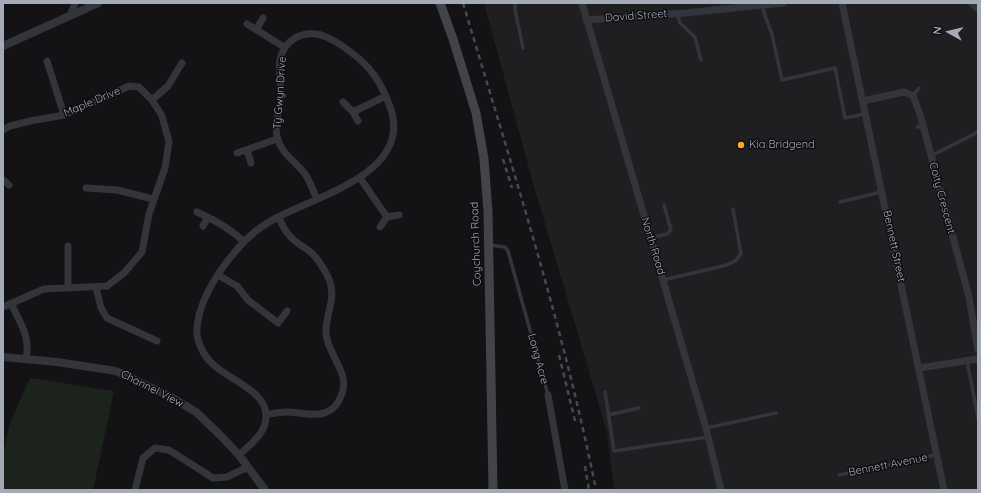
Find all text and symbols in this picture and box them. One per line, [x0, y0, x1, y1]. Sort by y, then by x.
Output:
street label: David Street [604, 7, 668, 25]
north arrow [929, 12, 969, 52]
text: N [930, 25, 945, 35]
street label: Tŷ Gwyn Drive [271, 56, 289, 130]
street label: Maple Drive [62, 84, 122, 120]
place label: Kia Bridgend [749, 138, 815, 152]
marker: Kia Bridgend [736, 140, 746, 150]
street label: Coity Crescent [926, 161, 958, 235]
street label: Coychurch Road [468, 202, 484, 286]
street label: Bennett Street [880, 209, 908, 283]
street label: North Road [638, 216, 668, 276]
street label: Long Acre [525, 332, 551, 386]
street label: Channel View [118, 368, 186, 410]
street label: Bennett Avenue [847, 451, 929, 479]

